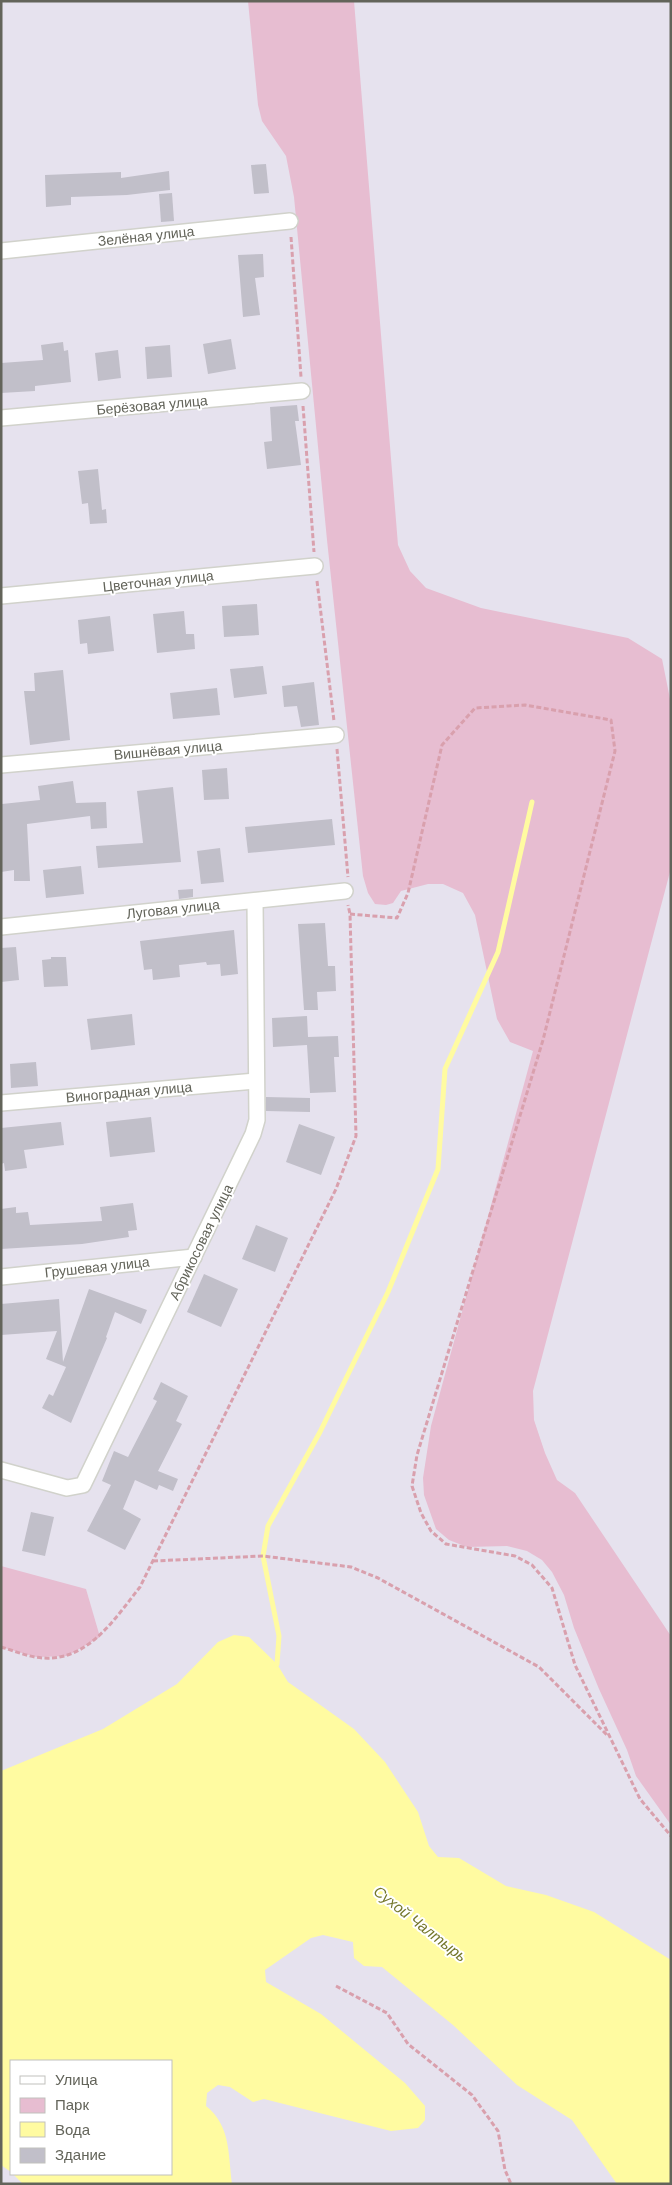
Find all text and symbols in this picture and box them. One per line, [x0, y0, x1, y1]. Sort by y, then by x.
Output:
street label: Зелёная улица [97, 222, 195, 250]
street label: Берёзовая улица [96, 391, 209, 419]
street label: Цветочная улица [102, 566, 214, 596]
street label: Вишнёвая улица [113, 736, 223, 764]
street label: Луговая улица [125, 895, 221, 923]
street label: Виноградная улица [65, 1077, 193, 1106]
street label: Абрикосовая улица [165, 1181, 237, 1303]
street label: Грушевая улица [44, 1253, 151, 1281]
water label: Сухой Чалтырь [369, 1881, 471, 1967]
legend [10, 2060, 172, 2175]
text: Улица [55, 2070, 98, 2090]
text: Парк [55, 2095, 89, 2115]
text: Вода [55, 2120, 91, 2140]
text: Здание [55, 2145, 106, 2165]

